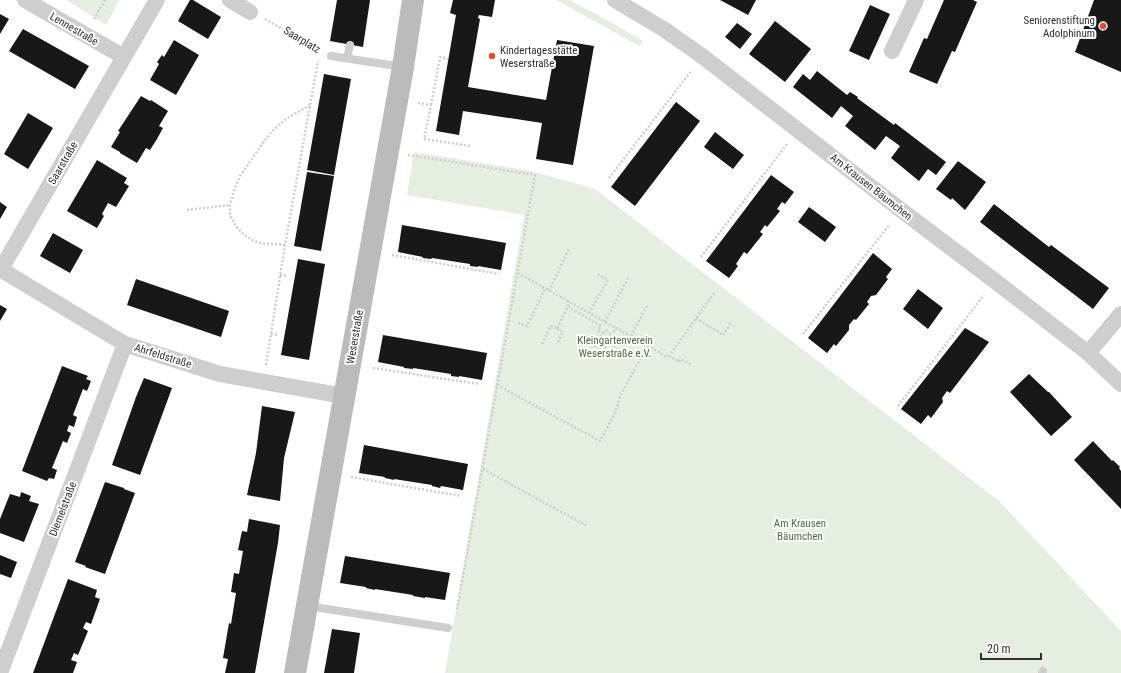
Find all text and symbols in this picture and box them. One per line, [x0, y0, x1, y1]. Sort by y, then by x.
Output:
street label: Lennestraße [47, 10, 101, 48]
place label: Seniorenstiftung Adolphinum [1023, 14, 1095, 40]
marker: Seniorenstiftung Adolphinum [1098, 21, 1108, 31]
street label: Saarplatz [281, 24, 323, 56]
place label: Kindertagesstätte Weserstraße [500, 44, 577, 70]
marker: Kindertagesstätte Weserstraße [487, 51, 497, 61]
street label: Saarstraße [46, 139, 80, 187]
street label: Am Krausen Bäumchen [827, 151, 915, 223]
street label: Weserstraße [344, 309, 366, 365]
park label: Kleingartenverein Weserstraße e.V. [577, 334, 653, 360]
street label: Ahrfeldstraße [133, 341, 193, 371]
street label: Diemelstraße [47, 480, 79, 538]
park label: Am Krausen Bäumchen [774, 517, 826, 543]
scale bar [981, 635, 1041, 661]
text: 20 m [987, 642, 1011, 656]

